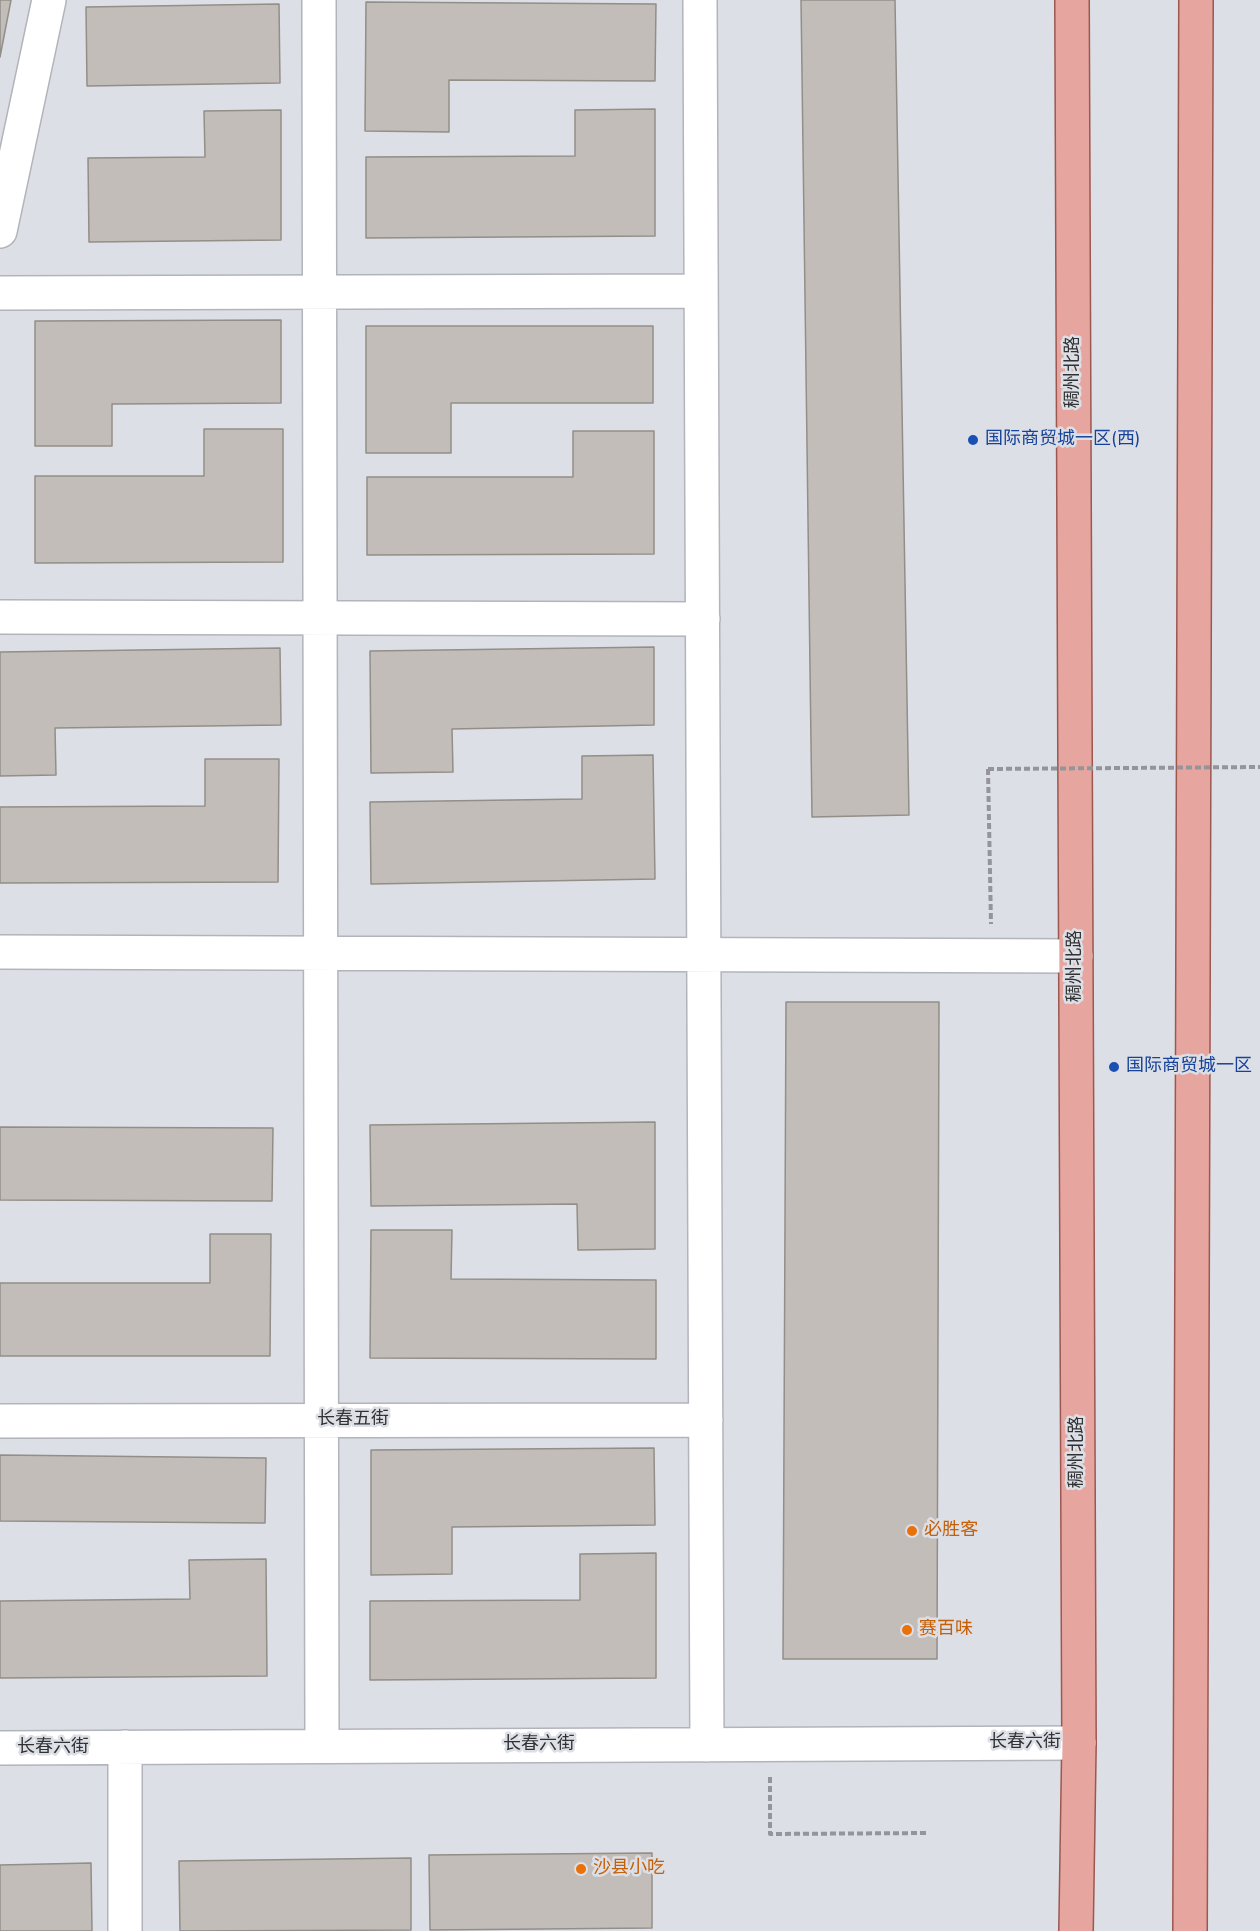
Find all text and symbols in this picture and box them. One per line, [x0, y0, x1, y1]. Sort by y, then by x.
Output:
street label: 稠州北路 [1063, 336, 1085, 408]
place label: 国际商贸城一区(西) [985, 429, 1140, 451]
marker: 国际商贸城一区(西) [966, 433, 980, 447]
street label: 稠州北路 [1065, 930, 1087, 1002]
place label: 国际商贸城一区 [1126, 1056, 1252, 1078]
marker: 国际商贸城一区 [1107, 1060, 1121, 1074]
street label: 长春五街 [317, 1409, 389, 1431]
street label: 稠州北路 [1067, 1416, 1089, 1488]
place label: 必胜客 [924, 1520, 978, 1542]
marker: 必胜客 [905, 1524, 919, 1538]
place label: 赛百味 [919, 1619, 973, 1641]
marker: 赛百味 [900, 1623, 914, 1637]
street label: 长春六街 [989, 1732, 1061, 1754]
street label: 长春六街 [503, 1734, 575, 1756]
street label: 长春六街 [17, 1737, 89, 1759]
place label: 沙县小吃 [593, 1858, 665, 1880]
marker: 沙县小吃 [574, 1862, 588, 1876]

